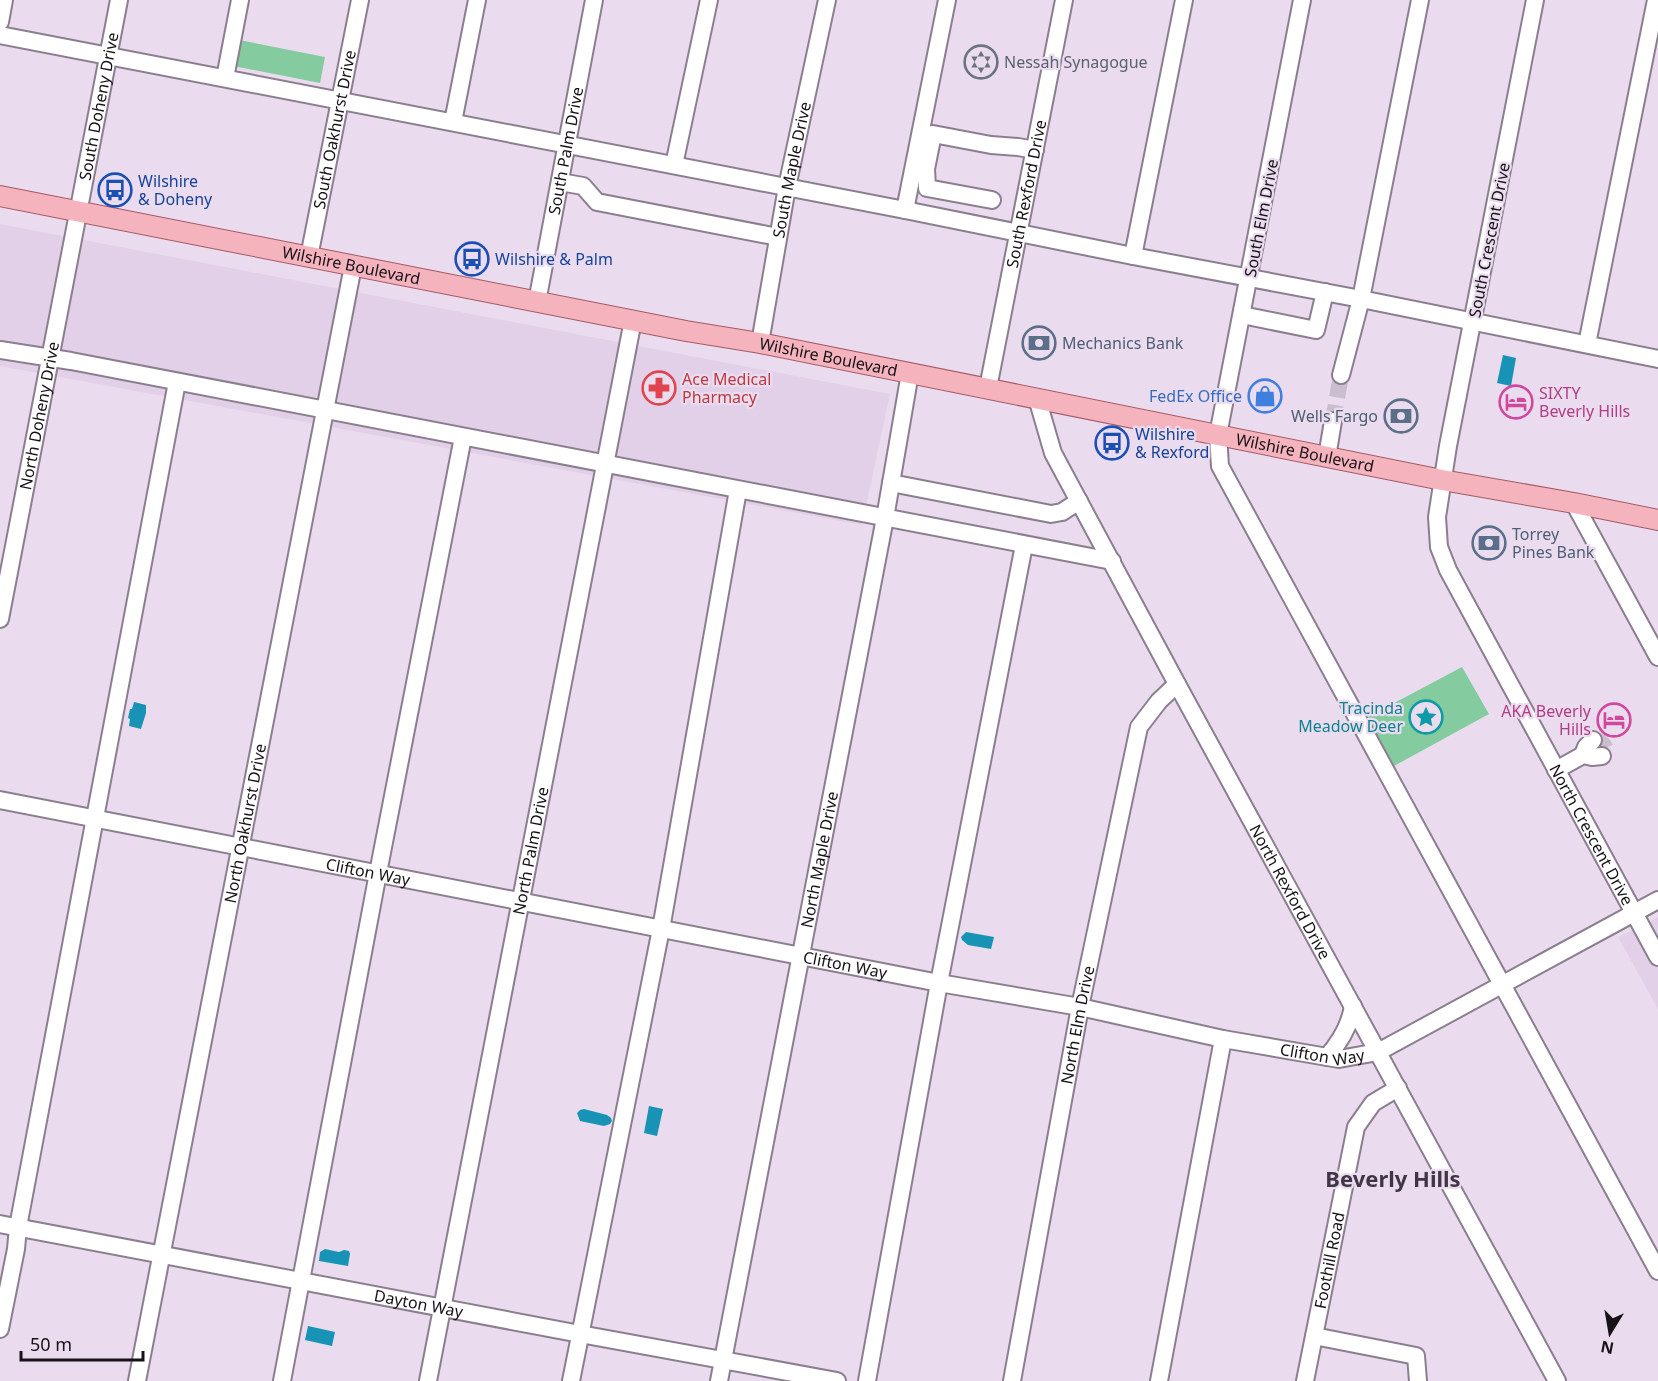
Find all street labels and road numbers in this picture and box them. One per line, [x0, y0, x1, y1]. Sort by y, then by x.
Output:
street label: South Doheny Drive [74, 30, 124, 182]
street label: South Oakhurst Drive [308, 48, 361, 211]
street label: South Palm Drive [543, 85, 588, 216]
street label: South Maple Drive [767, 100, 816, 240]
street label: South Rexford Drive [1001, 118, 1051, 270]
street label: South Elm Drive [1239, 157, 1283, 279]
street label: South Crescent Drive [1463, 161, 1515, 319]
street label: Wilshire Boulevard [280, 241, 422, 289]
street label: Wilshire Boulevard [757, 332, 900, 381]
street label: North Doheny Drive [14, 340, 64, 492]
street label: Wilshire Boulevard [1234, 428, 1376, 477]
street label: North Oakhurst Drive [219, 742, 271, 905]
street label: North Crescent Drive [1544, 760, 1639, 909]
street label: North Palm Drive [507, 785, 554, 917]
street label: North Maple Drive [795, 789, 843, 930]
street label: North Rexford Drive [1245, 820, 1336, 963]
street label: Clifton Way [324, 853, 413, 891]
street label: Clifton Way [801, 946, 890, 984]
street label: North Elm Drive [1055, 964, 1099, 1086]
street label: Clifton Way [1278, 1038, 1367, 1071]
street label: Foothill Road [1309, 1210, 1350, 1311]
street label: Dayton Way [372, 1284, 466, 1323]

